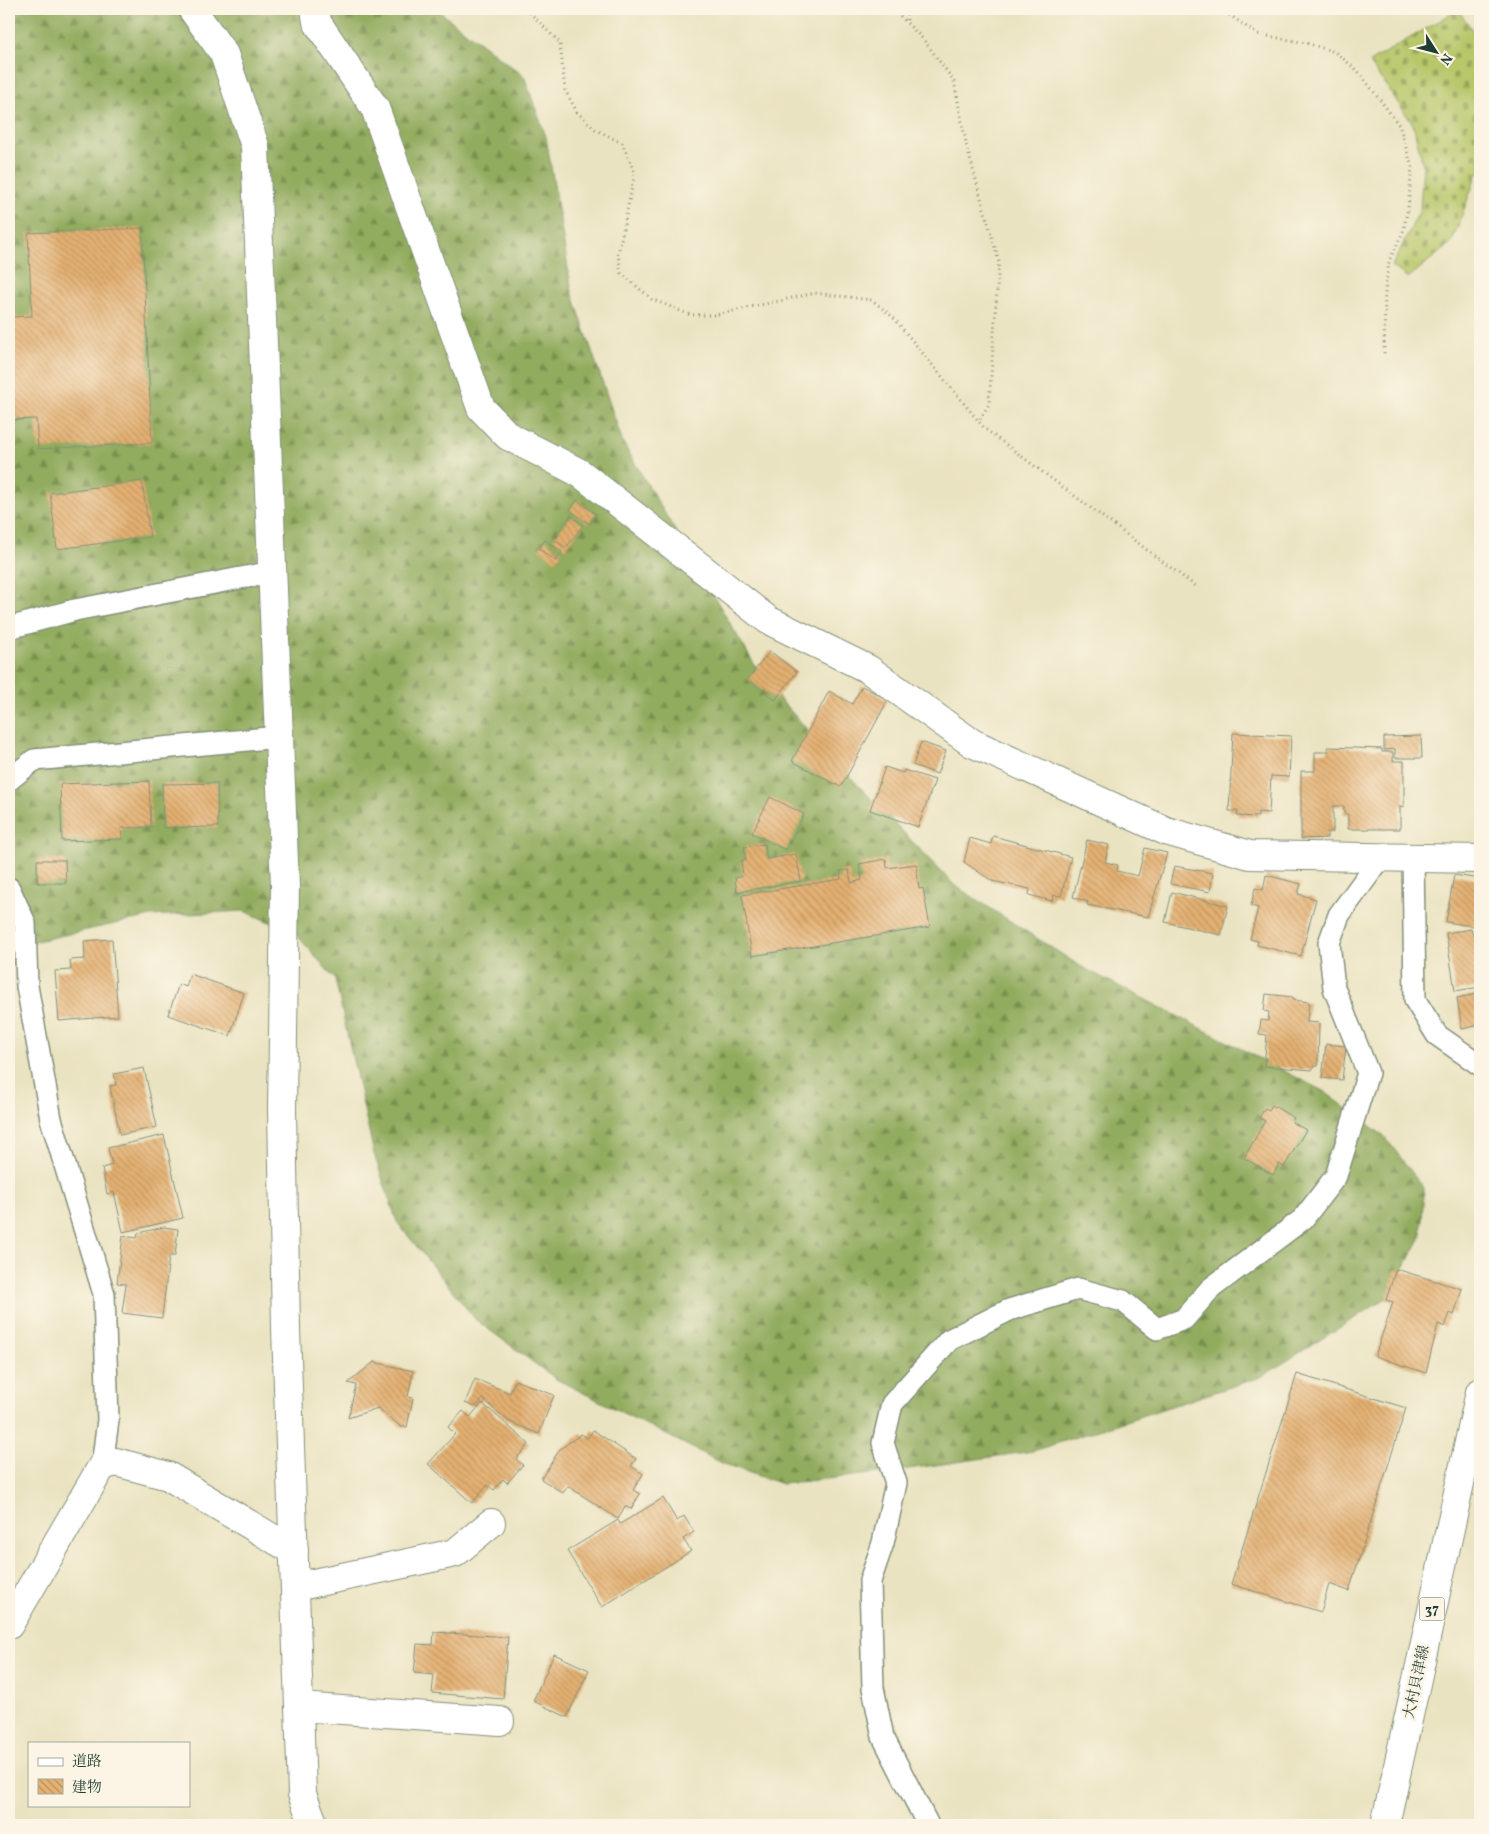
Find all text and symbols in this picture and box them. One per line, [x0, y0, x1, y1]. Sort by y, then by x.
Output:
north arrow [1412, 28, 1462, 78]
text: N [1435, 49, 1456, 68]
road number: 37 [1420, 1598, 1444, 1620]
street label: 大村貝津線 [1399, 1643, 1436, 1721]
legend [28, 1742, 190, 1806]
text: 道路 [72, 1752, 102, 1773]
text: 建物 [72, 1778, 102, 1799]

